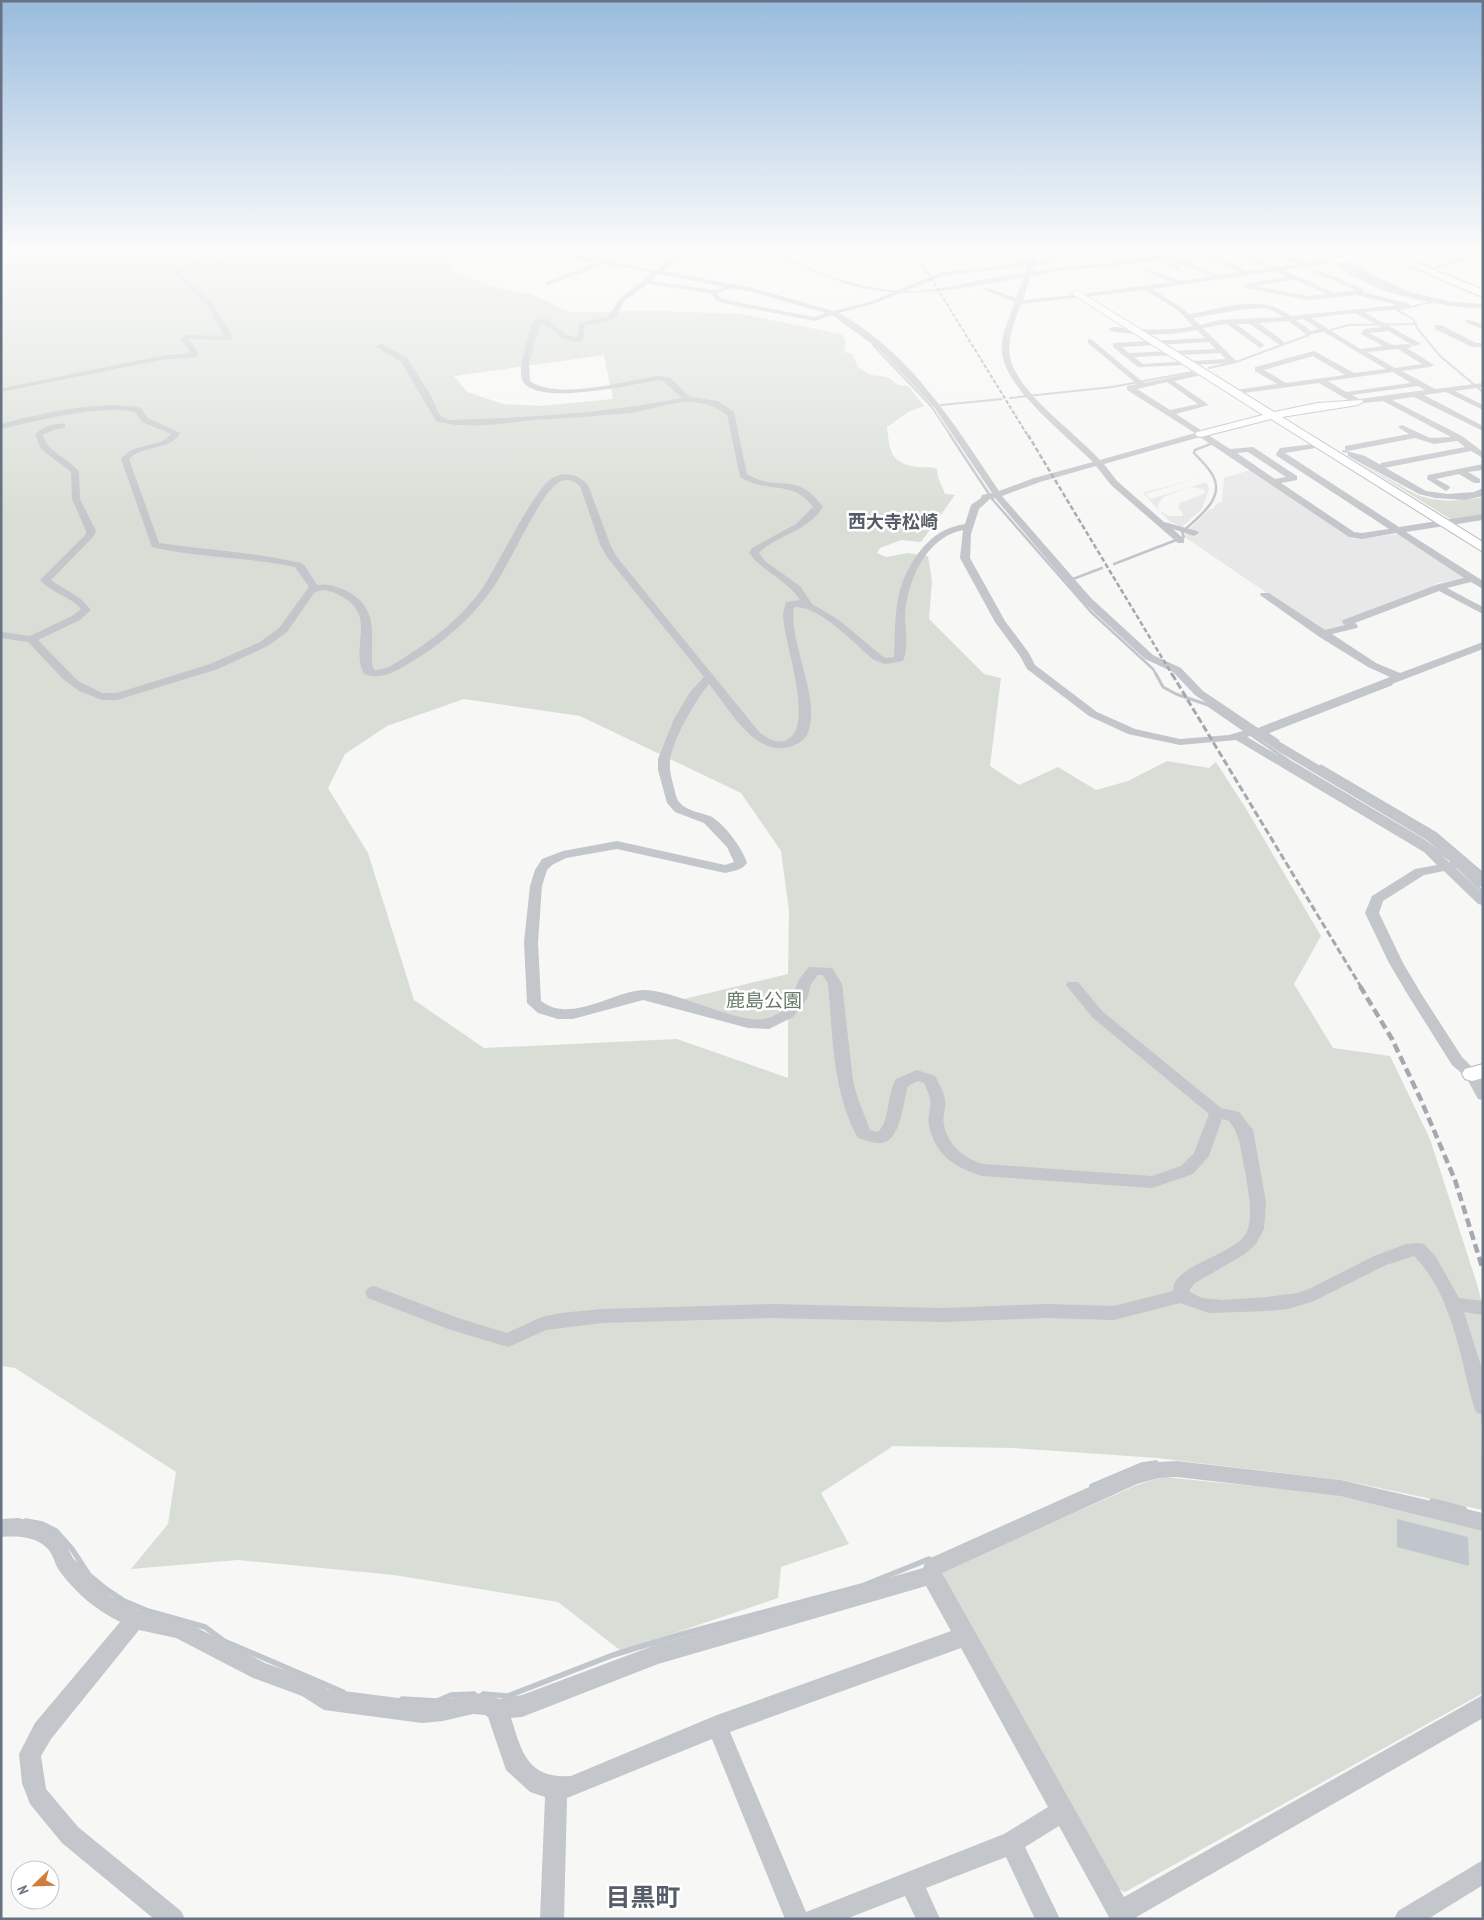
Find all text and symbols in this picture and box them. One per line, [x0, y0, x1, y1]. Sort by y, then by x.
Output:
district label: 西大寺松崎 [848, 510, 938, 533]
park label: 鹿島公園 [726, 988, 802, 1012]
north arrow [10, 1860, 60, 1910]
district label: 目黒町 [605, 1881, 681, 1913]
text: N [13, 1883, 33, 1897]

